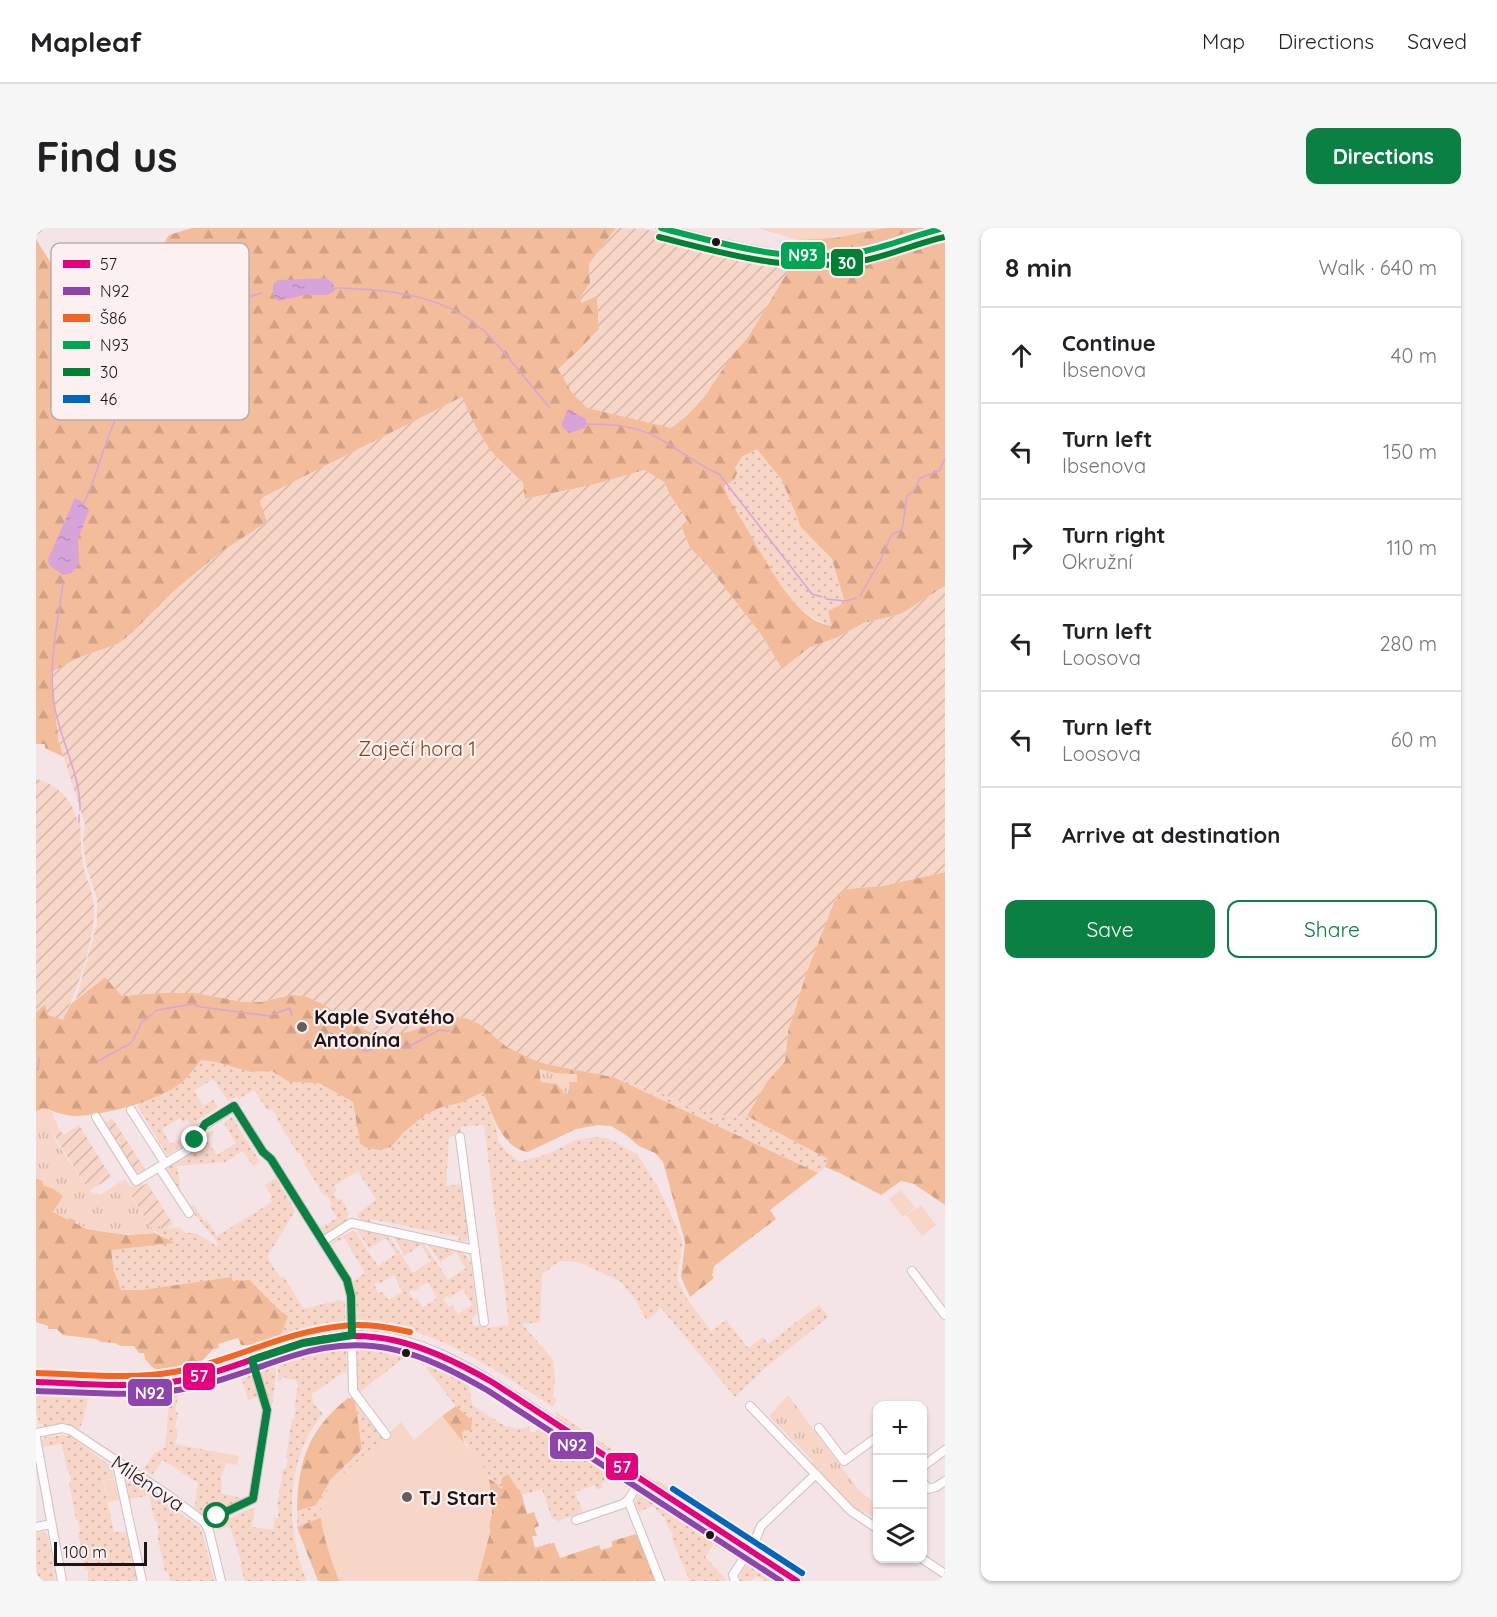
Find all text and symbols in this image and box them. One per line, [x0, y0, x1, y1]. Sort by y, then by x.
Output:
text: Mapleaf [30, 24, 142, 59]
text: Map [1202, 28, 1245, 54]
text: Directions [1278, 28, 1374, 54]
text: Saved [1407, 28, 1467, 54]
button: Directions [1306, 128, 1461, 184]
text: Find us [36, 130, 178, 183]
unlabelled marker [710, 236, 722, 248]
line badge: N93 [780, 241, 826, 270]
legend [51, 243, 249, 420]
text: N93 [788, 245, 818, 265]
line badge: 30 [830, 248, 864, 277]
text: 8 min [1005, 251, 1072, 284]
text: 30 [838, 253, 856, 273]
text: 57 [100, 254, 117, 274]
text: Walk · 640 m [1318, 255, 1437, 280]
text: N92 [100, 281, 130, 301]
text: Š86 [100, 308, 127, 328]
text: Continue [1062, 329, 1156, 357]
text: N93 [100, 335, 129, 355]
icon: ahead [1005, 339, 1038, 372]
text: 40 m [1391, 343, 1437, 368]
text: Ibsenova [1062, 357, 1146, 382]
text: 30 [100, 362, 118, 382]
text: 46 [100, 389, 117, 409]
text: Turn left [1062, 425, 1152, 453]
icon: left [1005, 435, 1038, 468]
text: 150 m [1383, 439, 1437, 464]
text: Ibsenova [1062, 453, 1146, 478]
text: Turn right [1062, 521, 1166, 549]
icon: right [1005, 531, 1038, 564]
text: 110 m [1387, 535, 1437, 560]
text: Okružní [1062, 549, 1133, 574]
text: Turn left [1062, 617, 1152, 645]
icon: left [1005, 627, 1038, 660]
text: 280 m [1380, 631, 1437, 656]
text: Loosova [1062, 645, 1141, 670]
text: Turn left [1062, 713, 1152, 741]
icon: left [1005, 723, 1038, 756]
text: 60 m [1391, 727, 1437, 752]
park label: Zaječí hora 1 [358, 736, 476, 761]
text: Loosova [1062, 741, 1141, 766]
icon: arrive [1005, 819, 1038, 852]
text: Arrive at destination [1062, 821, 1280, 849]
button: Save [1005, 900, 1215, 958]
button: Share [1227, 900, 1437, 958]
place label: Kaple Svatého Antonína [314, 1004, 455, 1052]
marker: Kaple Svatého Antonína [295, 1020, 309, 1034]
route end [181, 1126, 207, 1152]
unlabelled marker [400, 1347, 412, 1359]
line badge: 57 [182, 1362, 216, 1391]
text: 57 [190, 1366, 208, 1386]
line badge: N92 [127, 1378, 173, 1407]
text: N92 [135, 1383, 165, 1403]
map controls [873, 1401, 927, 1563]
button: + [873, 1401, 927, 1455]
line badge: N92 [549, 1431, 595, 1460]
text: N92 [557, 1435, 587, 1455]
street label: Milénova [107, 1450, 189, 1516]
line badge: 57 [605, 1452, 639, 1481]
button: − [873, 1455, 927, 1509]
text: 57 [613, 1457, 631, 1477]
place label: TJ Start [419, 1485, 496, 1510]
marker: TJ Start [400, 1490, 414, 1504]
route start [203, 1502, 229, 1528]
button: layers [873, 1509, 927, 1563]
unlabelled marker [704, 1529, 716, 1541]
scale bar [54, 1539, 147, 1566]
text: 100 m [63, 1542, 107, 1562]

